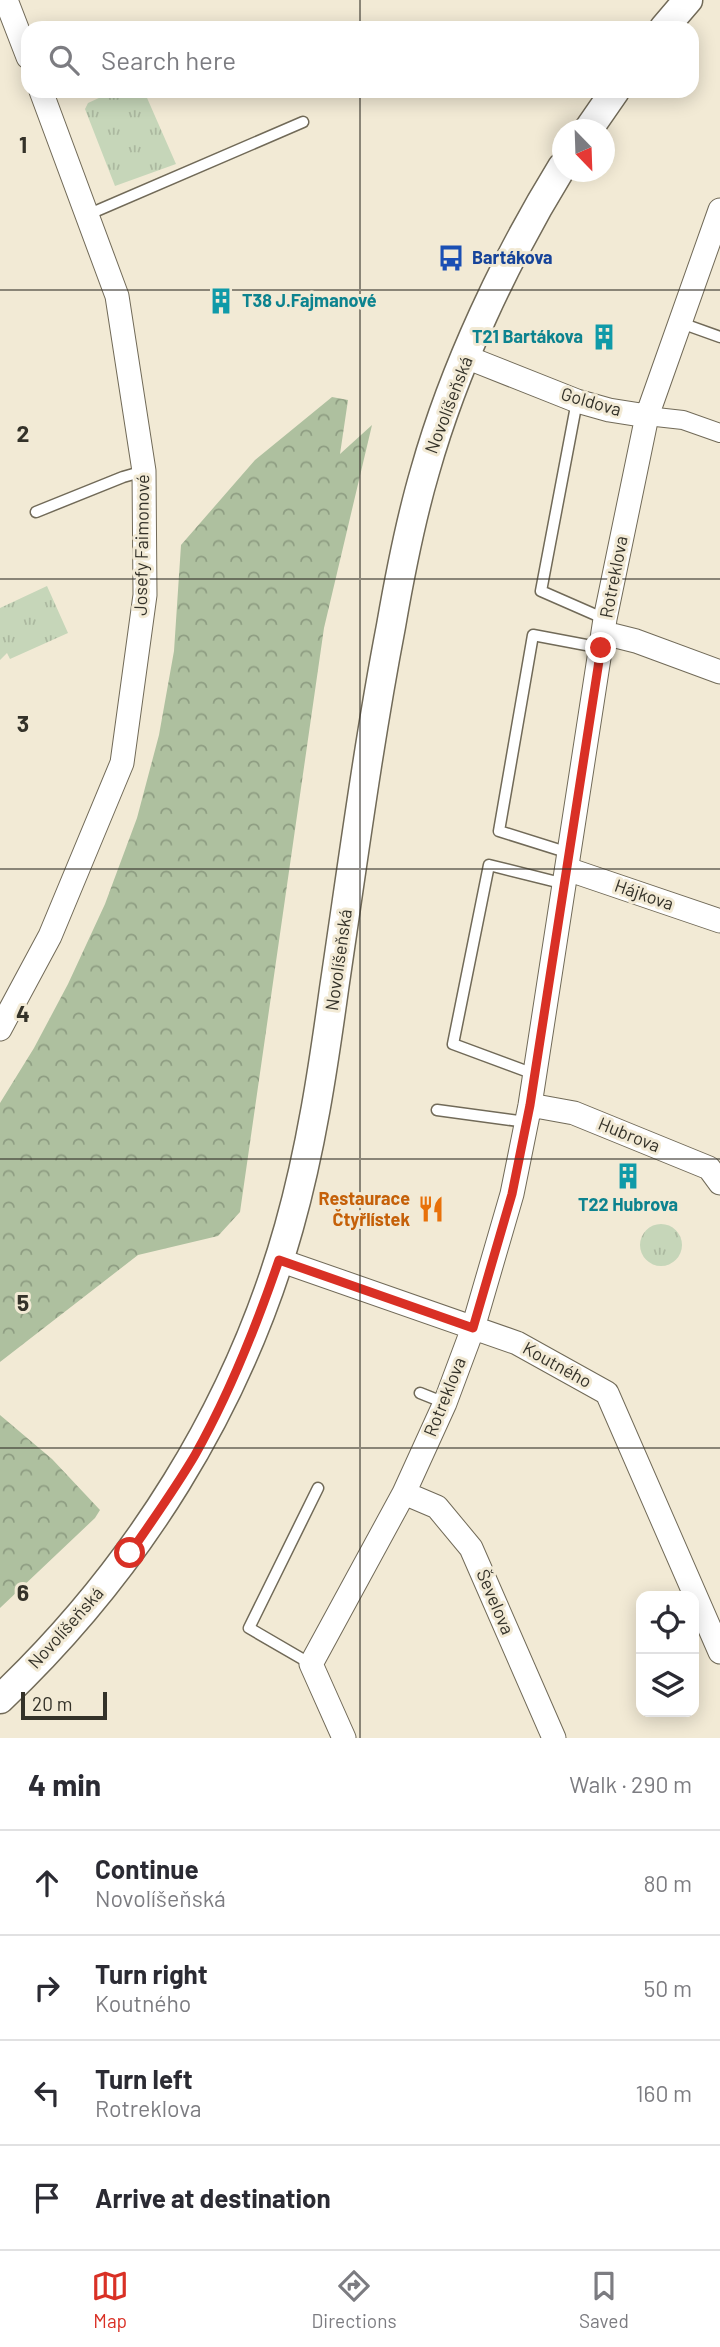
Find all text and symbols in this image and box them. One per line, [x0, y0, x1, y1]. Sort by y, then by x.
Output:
search box [21, 21, 699, 98]
icon: search [45, 41, 83, 79]
text: Search here [101, 44, 236, 75]
north arrow [552, 119, 615, 182]
text: 1 [19, 130, 27, 158]
bus stop icon: Bartákova [436, 243, 466, 273]
place label: Bartákova [472, 246, 553, 268]
building icon: T38 J.Fajmanové [206, 286, 236, 316]
place label: T38 J.Fajmanové [242, 289, 377, 311]
building icon: T21 Bartákova [589, 322, 619, 352]
place label: T21 Bartákova [472, 325, 583, 347]
street label: Novolíšeňská [419, 353, 477, 456]
street label: Goldova [559, 382, 624, 420]
text: 2 [17, 419, 29, 447]
street label: Josefy Faimonové [129, 474, 153, 616]
street label: Rotreklova [594, 534, 632, 620]
route end [585, 632, 616, 663]
text: 3 [17, 709, 29, 737]
street label: Hájkova [612, 874, 677, 914]
street label: Novolíšeňská [320, 908, 356, 1012]
text: 4 [16, 999, 30, 1027]
street label: Hubrova [595, 1112, 663, 1156]
building icon: T22 Hubrova [613, 1161, 643, 1191]
place label: Restaurace Čtyřlístek [319, 1187, 410, 1230]
place label: T22 Hubrova [578, 1193, 678, 1215]
restaurant icon: Restaurace Čtyřlístek [416, 1194, 446, 1224]
text: 5 [17, 1288, 29, 1316]
street label: Koutného [519, 1336, 596, 1392]
street label: Rotreklova [418, 1354, 470, 1439]
route start [114, 1537, 145, 1568]
street label: Ševelova [472, 1566, 519, 1638]
text: 6 [17, 1578, 29, 1606]
street label: Novolíšeňská [23, 1582, 108, 1673]
map controls [636, 1591, 699, 1717]
button: locate [636, 1591, 699, 1654]
button: layers [636, 1654, 699, 1717]
scale bar [21, 1689, 107, 1721]
text: 20 m [32, 1692, 72, 1715]
text: 4 min [28, 1766, 101, 1802]
text: Walk · 290 m [569, 1770, 692, 1798]
text: Continue [95, 1853, 199, 1884]
icon: ahead [28, 1864, 66, 1902]
text: 80 m [643, 1869, 692, 1897]
text: Novolíšeňská [95, 1884, 226, 1912]
text: Turn right [95, 1958, 208, 1989]
icon: right [28, 1969, 66, 2007]
text: 50 m [644, 1974, 692, 2002]
text: Koutného [95, 1989, 191, 2017]
text: Turn left [95, 2063, 193, 2094]
icon: left [28, 2074, 66, 2112]
text: 160 m [635, 2079, 692, 2107]
text: Rotreklova [95, 2094, 202, 2122]
icon: arrive [28, 2179, 66, 2217]
text: Arrive at destination [95, 2182, 331, 2213]
tab: Map [91, 2267, 129, 2332]
tab: Directions [312, 2267, 397, 2332]
tab: Saved [579, 2267, 629, 2332]

